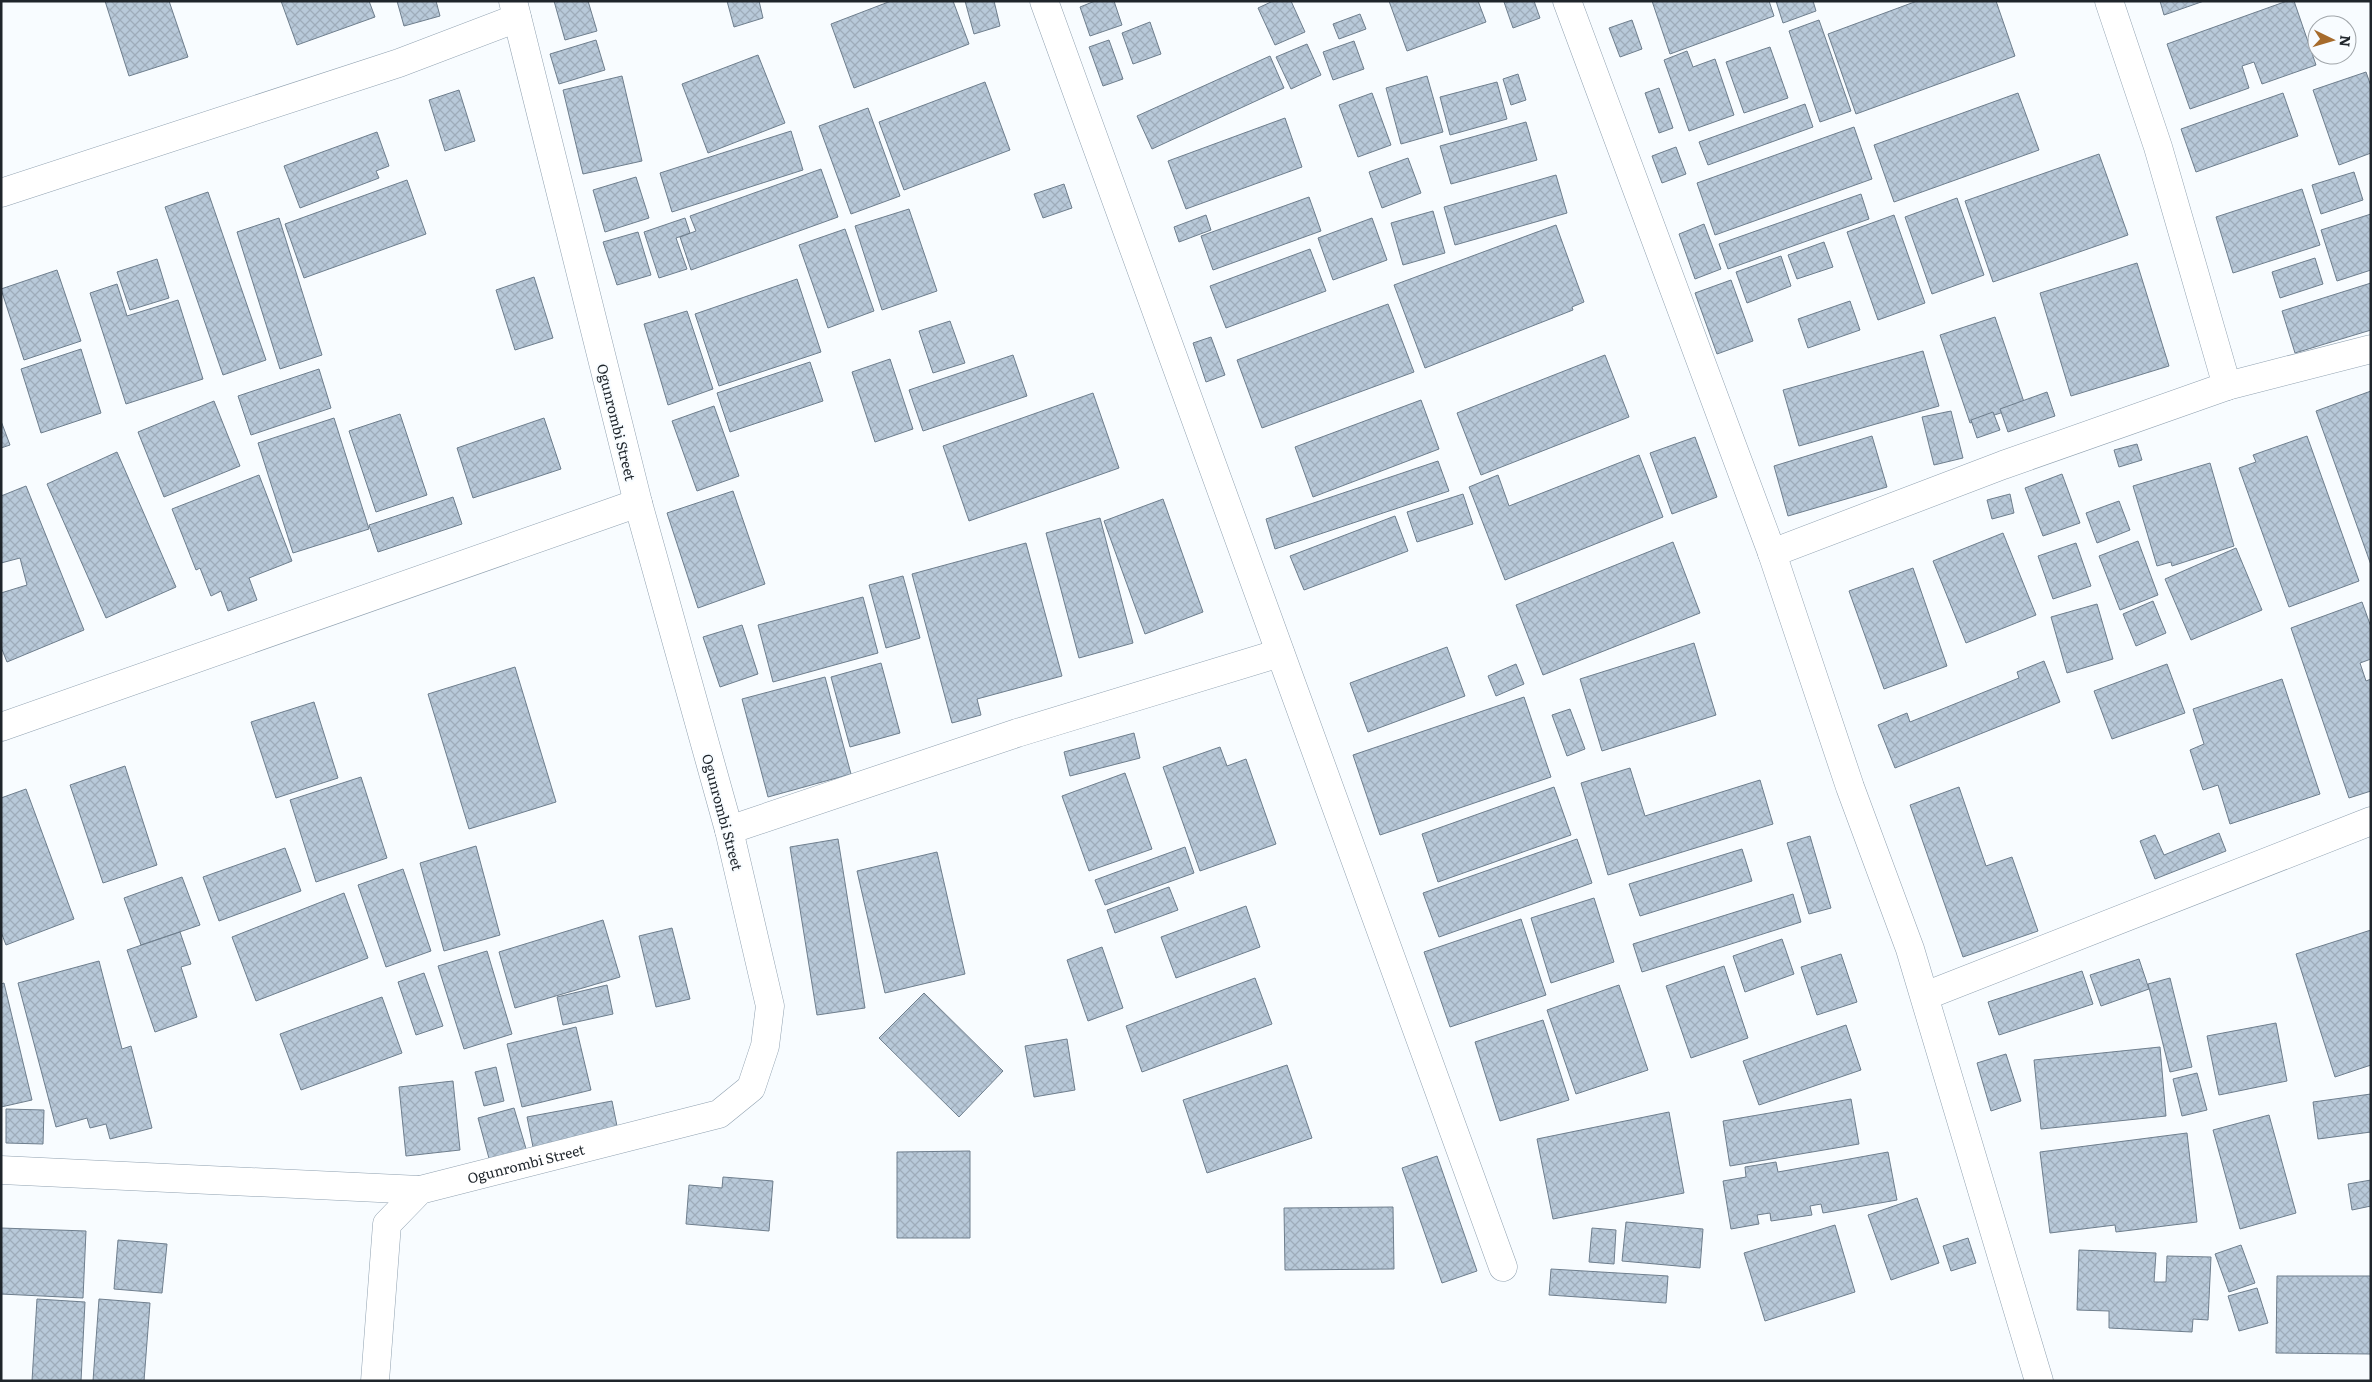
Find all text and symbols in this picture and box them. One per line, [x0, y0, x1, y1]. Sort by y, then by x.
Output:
north arrow [2307, 15, 2357, 65]
text: N [2335, 34, 2356, 48]
street label: Ogunrombi Street [593, 361, 641, 483]
street label: Ogunrombi Street [698, 751, 748, 873]
street label: Ogunrombi Street [465, 1139, 587, 1188]

